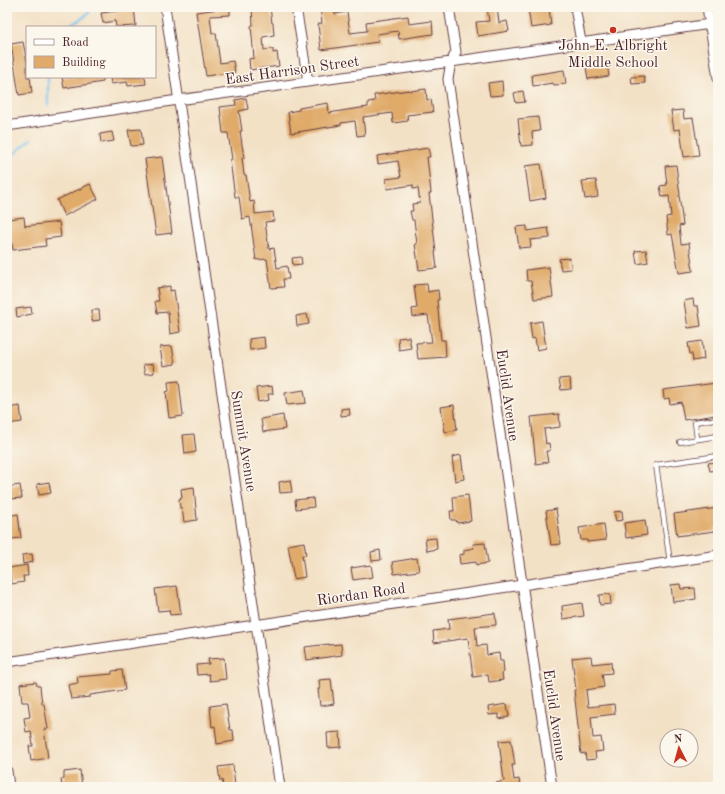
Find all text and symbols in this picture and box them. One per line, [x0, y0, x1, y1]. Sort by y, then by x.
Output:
marker: John E. Albright Middle School [608, 25, 618, 35]
legend [26, 26, 156, 78]
text: Road [62, 37, 89, 49]
place label: John E. Albright Middle School [558, 39, 668, 71]
street label: East Harrison Street [224, 55, 360, 88]
text: Building [62, 57, 106, 69]
street label: Euclid Avenue [493, 348, 520, 442]
street label: Summit Avenue [227, 390, 258, 493]
street label: Riordan Road [316, 582, 407, 609]
street label: Euclid Avenue [540, 668, 567, 762]
north arrow [659, 728, 699, 768]
text: N [673, 734, 683, 745]

